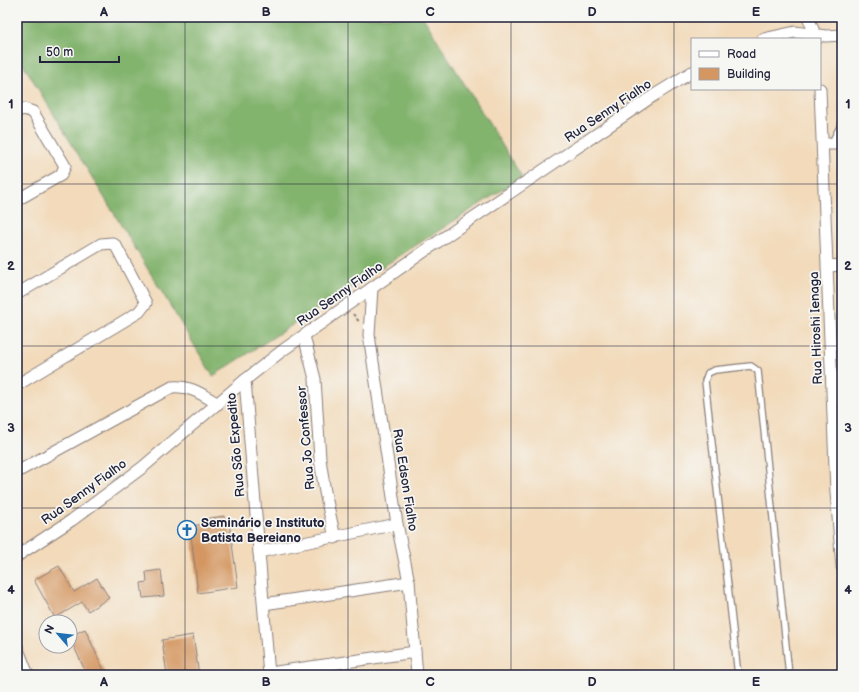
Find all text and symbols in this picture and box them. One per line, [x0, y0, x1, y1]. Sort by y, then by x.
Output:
text: A [99, 4, 108, 20]
text: B [261, 4, 271, 20]
text: C [425, 4, 435, 20]
text: D [587, 4, 597, 20]
text: E [752, 4, 761, 20]
scale bar [40, 38, 119, 64]
legend [691, 38, 821, 90]
text: 50 m [46, 45, 73, 60]
text: Road [727, 47, 756, 62]
text: Building [727, 67, 771, 82]
street label: Rua Senny Fialho [561, 76, 655, 146]
text: 1 [8, 96, 14, 112]
text: 1 [845, 96, 851, 112]
text: 2 [7, 258, 15, 274]
street label: Rua Senny Fialho [294, 258, 386, 330]
text: 2 [844, 258, 852, 274]
street label: Rua Hiroshi Ienaga [806, 271, 826, 385]
street label: Rua Jo Confessor [293, 385, 319, 491]
street label: Rua São Expedito [223, 392, 249, 498]
text: 3 [7, 420, 15, 436]
text: 3 [844, 420, 852, 436]
street label: Rua Edson Fialho [389, 428, 421, 532]
street label: Rua Senny Fialho [38, 456, 130, 528]
place label: Seminário e Instituto Batista Bereiano [201, 515, 324, 546]
church icon: Seminário e Instituto Batista Bereiano [176, 519, 198, 541]
text: 4 [7, 582, 15, 598]
text: 4 [844, 582, 852, 598]
north arrow [38, 614, 78, 654]
text: N [42, 623, 57, 636]
text: A [99, 674, 108, 690]
text: B [261, 674, 271, 690]
text: C [425, 674, 435, 690]
text: D [587, 674, 597, 690]
text: E [752, 674, 761, 690]

